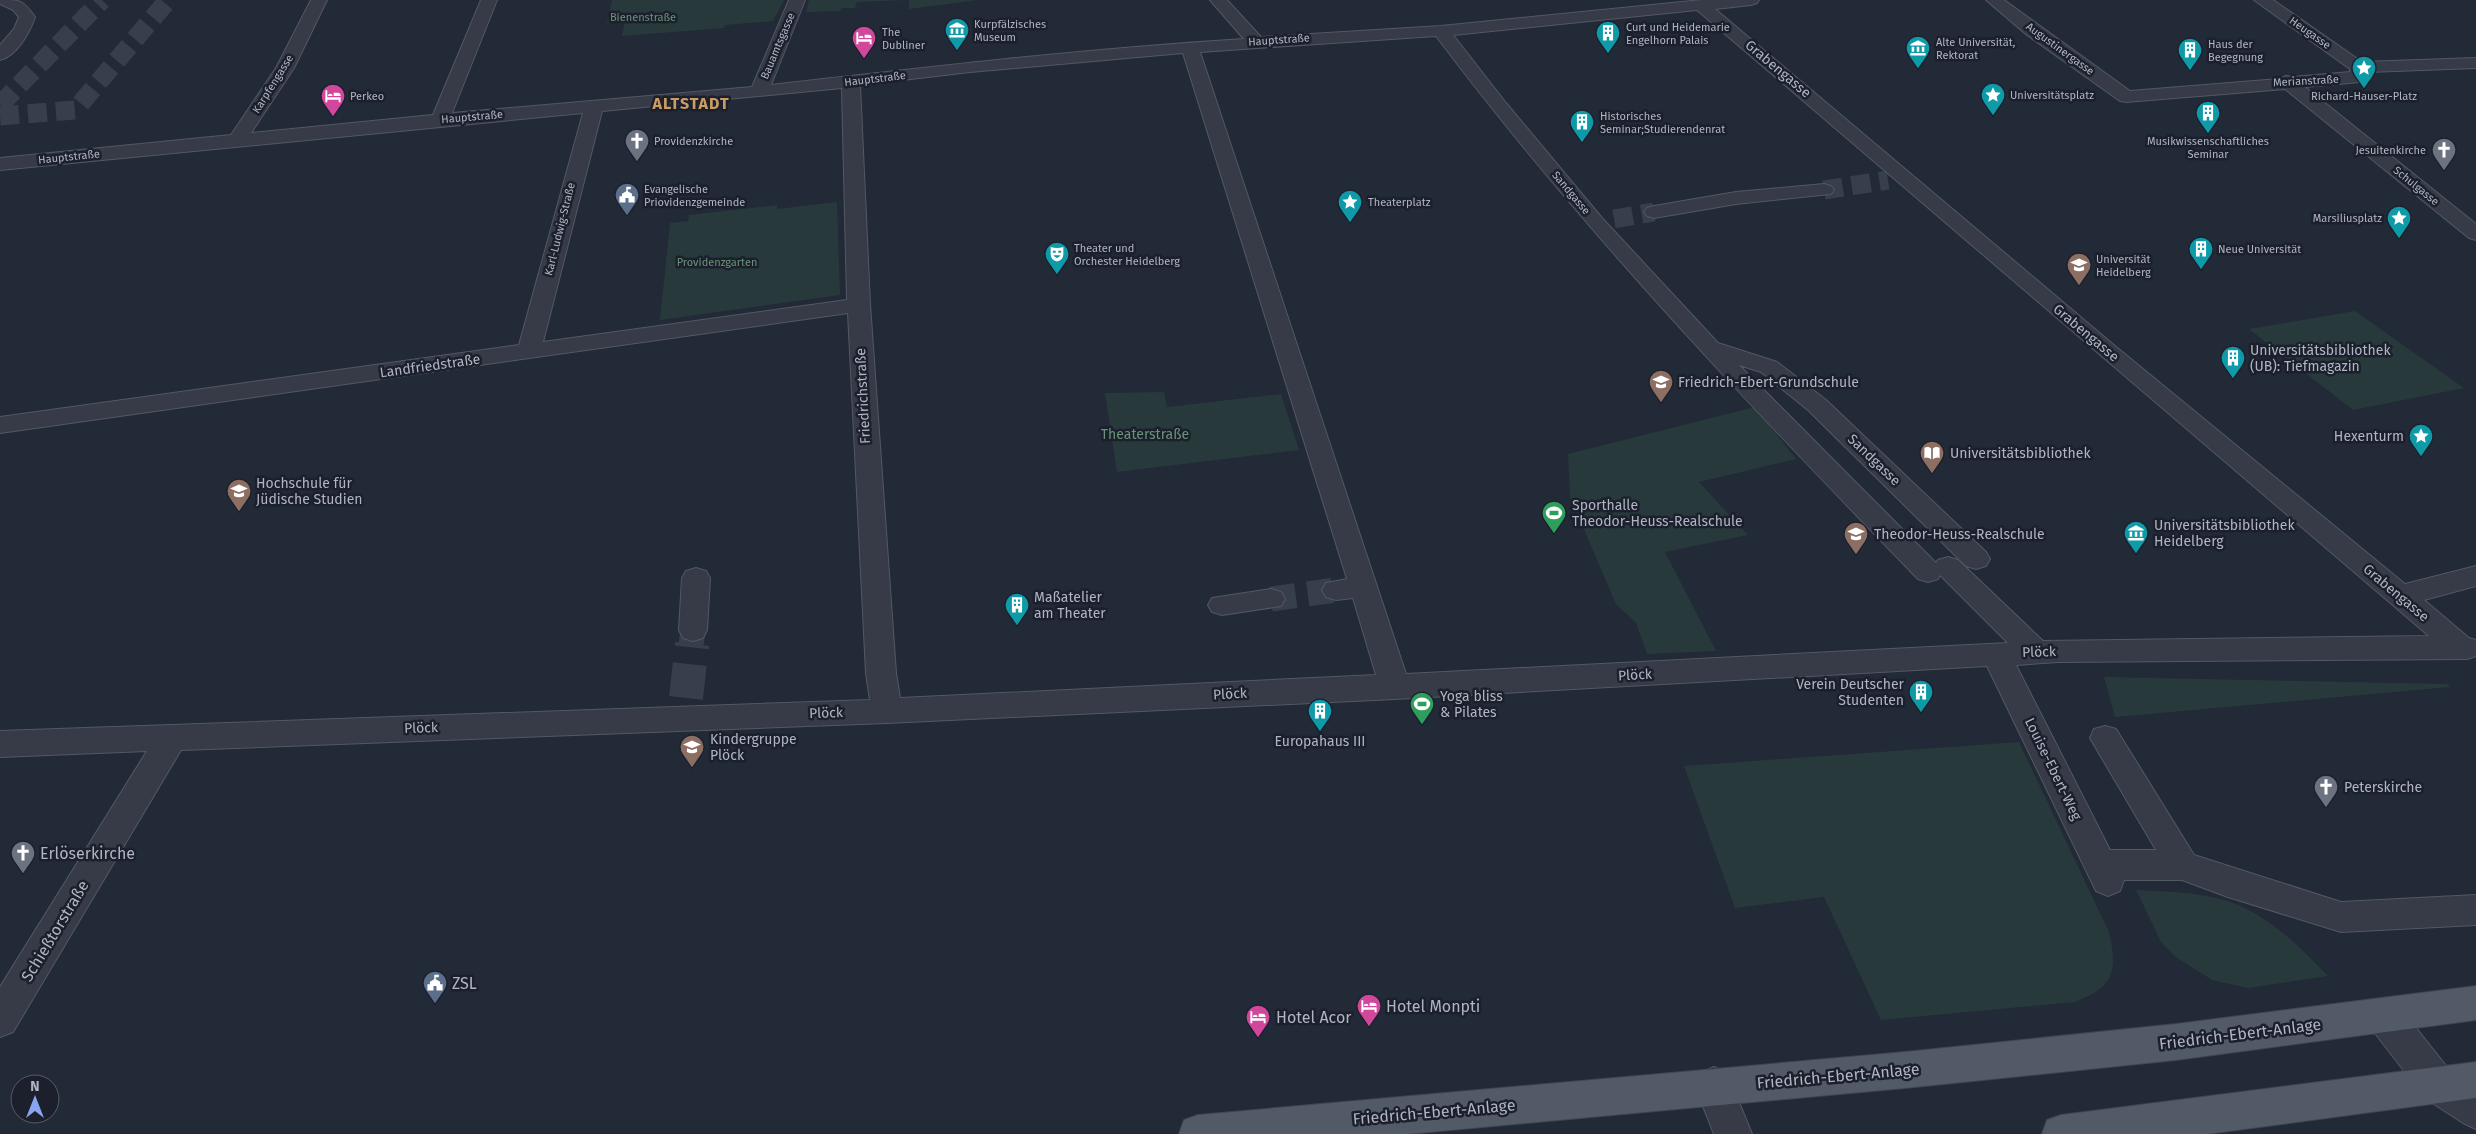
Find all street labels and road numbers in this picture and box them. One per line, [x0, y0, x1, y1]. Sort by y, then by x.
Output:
street label: Bauamtsgasse [758, 11, 798, 81]
street label: Heugasse [2287, 14, 2333, 52]
street label: Augustinergasse [2023, 20, 2097, 78]
street label: Hauptstraße [1248, 31, 1310, 49]
street label: Grabengasse [1742, 37, 1814, 101]
street label: Karpfengasse [250, 52, 296, 116]
street label: Hauptstraße [844, 69, 906, 89]
street label: Merianstraße [2273, 73, 2339, 89]
street label: Hauptstraße [441, 108, 503, 126]
street label: Hauptstraße [38, 147, 100, 167]
street label: Schulgasse [2391, 164, 2441, 208]
street label: Sandgasse [1549, 169, 1593, 217]
street label: Karl-Ludwig-Straße [542, 181, 578, 277]
street label: Grabengasse [2050, 301, 2122, 365]
street label: Friedrichstraße [852, 348, 874, 444]
street label: Landfriedstraße [379, 351, 481, 381]
street label: Sandgasse [1844, 431, 1904, 489]
street label: Grabengasse [2360, 561, 2432, 625]
street label: Plöck [2022, 643, 2057, 661]
street label: Plöck [1618, 666, 1653, 684]
street label: Plöck [1213, 685, 1248, 703]
street label: Plöck [809, 704, 844, 722]
street label: Louise-Ebert-Weg [2021, 715, 2086, 824]
street label: Plöck [404, 719, 439, 737]
street label: Schießtorstraße [17, 877, 93, 985]
street label: Friedrich-Ebert-Anlage [2158, 1015, 2322, 1053]
street label: Friedrich-Ebert-Anlage [1756, 1059, 1920, 1093]
street label: Friedrich-Ebert-Anlage [1352, 1095, 1516, 1129]

